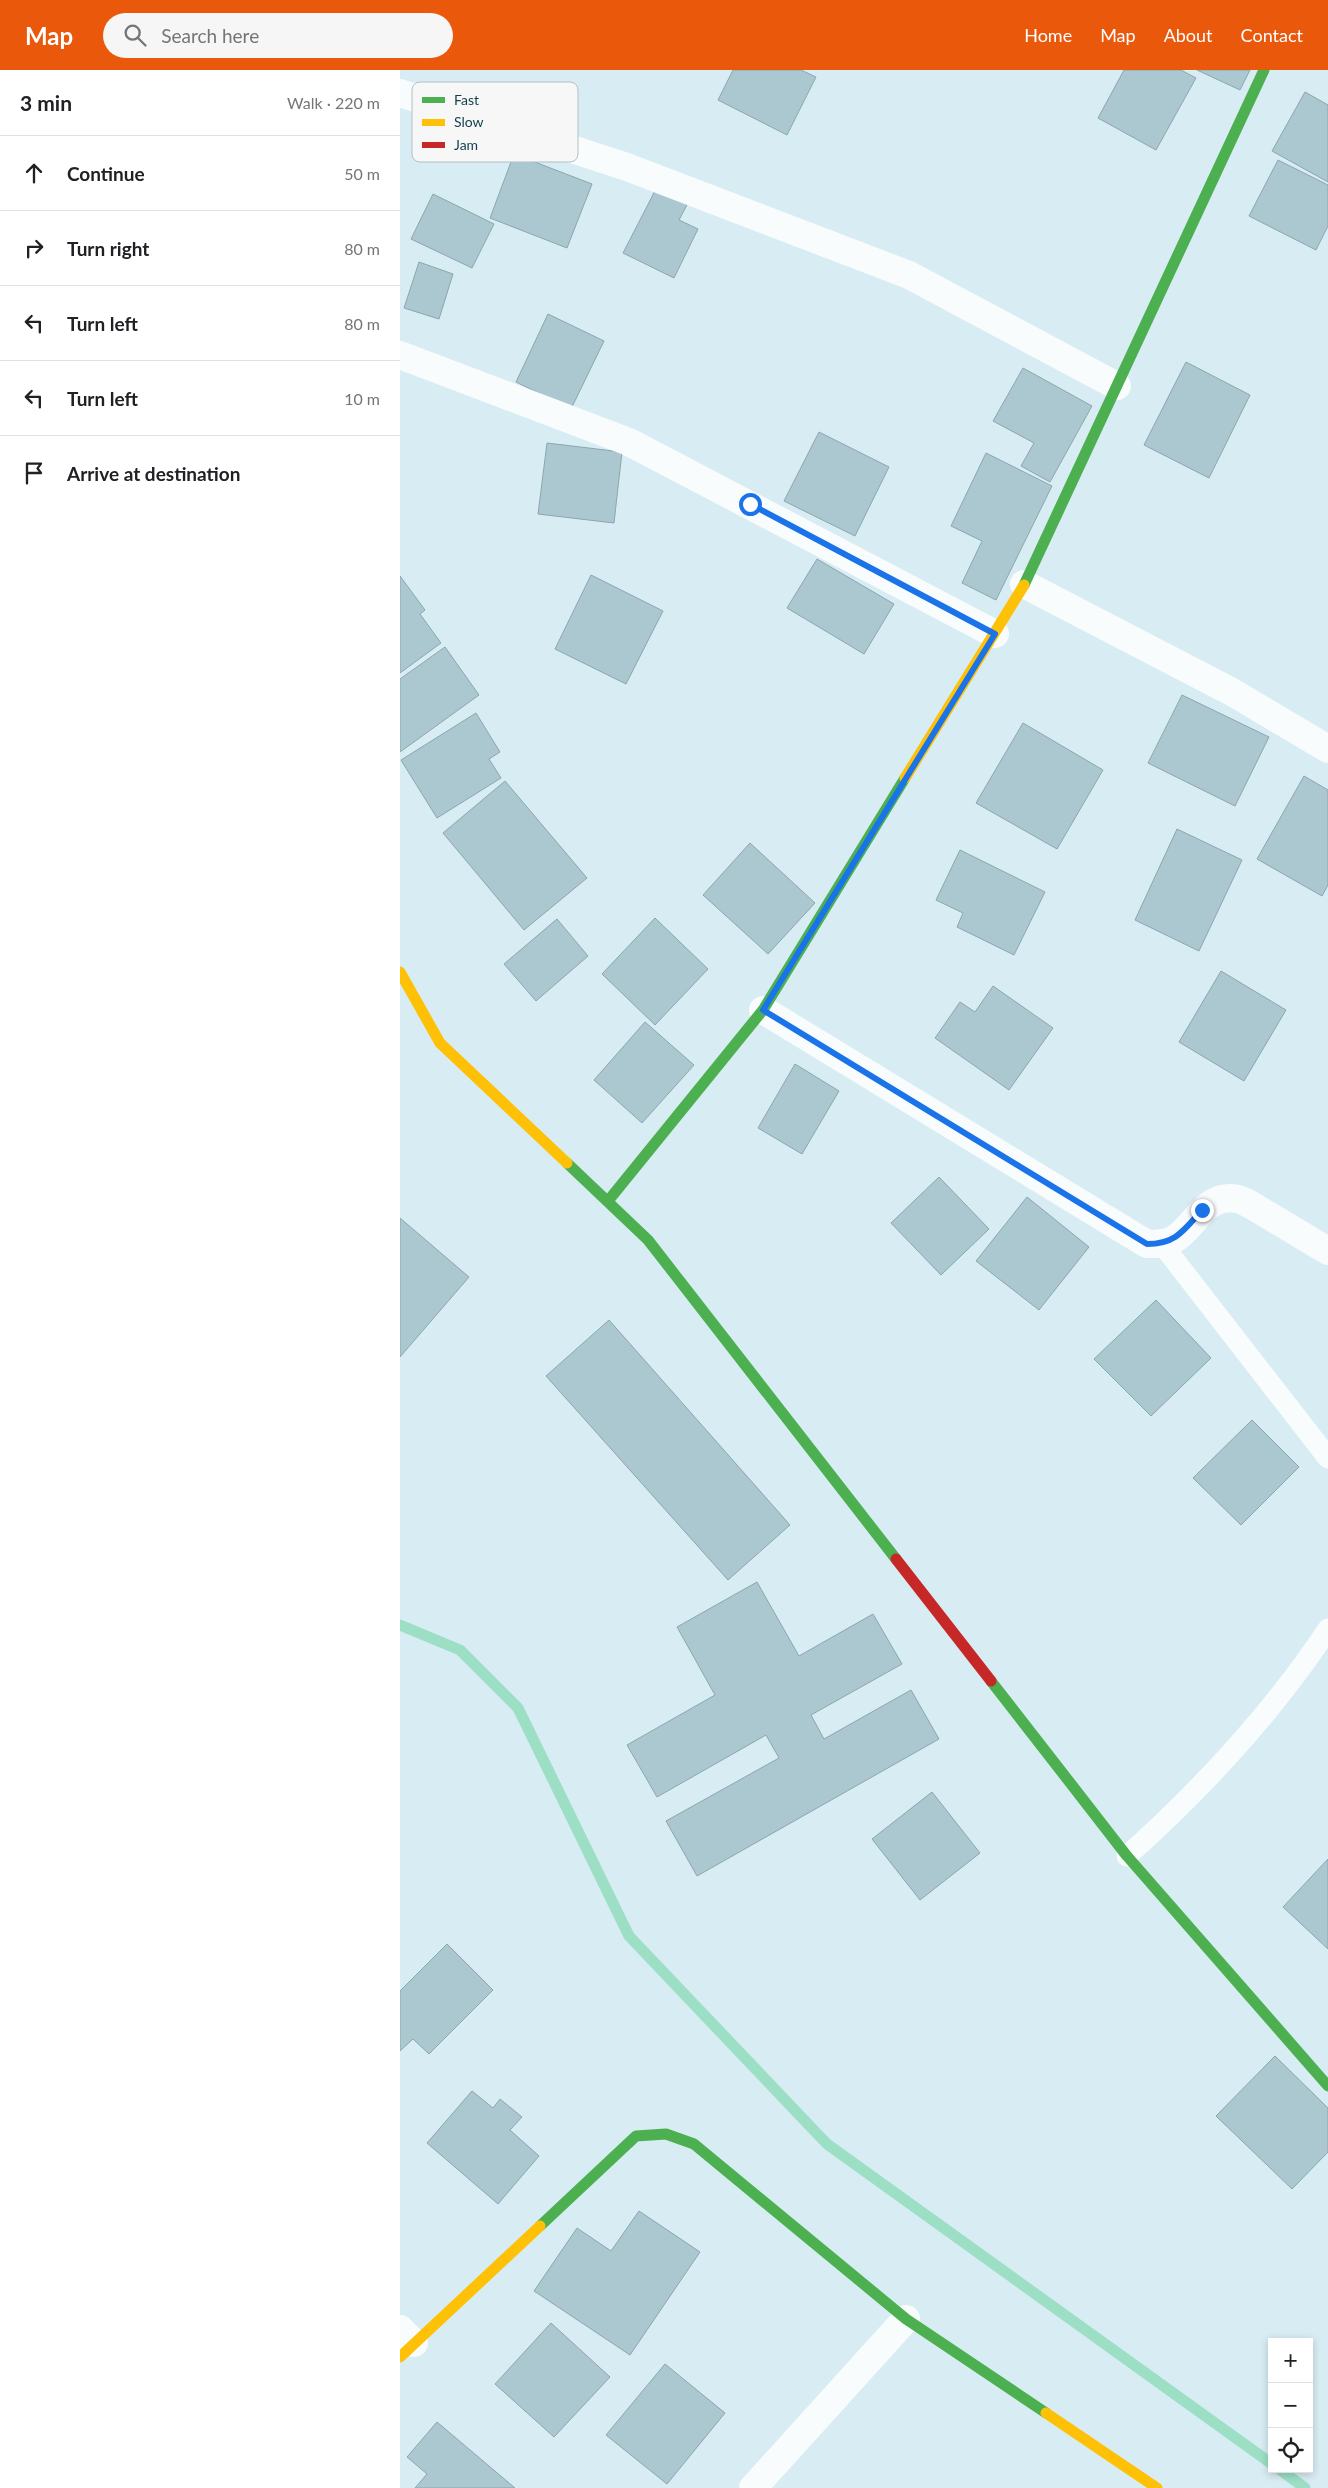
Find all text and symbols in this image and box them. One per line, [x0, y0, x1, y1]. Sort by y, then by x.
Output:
search box [103, 13, 453, 58]
text: Map [25, 21, 73, 50]
icon: search [121, 21, 149, 49]
text: Search here [161, 24, 259, 47]
text: Home [1024, 24, 1072, 46]
text: Map [1100, 24, 1136, 46]
text: About [1164, 24, 1213, 46]
text: Contact [1241, 24, 1303, 46]
legend [412, 82, 578, 162]
text: 3 min [20, 90, 72, 115]
text: Fast [454, 91, 479, 108]
text: Walk · 220 m [287, 93, 380, 112]
text: Slow [454, 113, 484, 130]
text: Jam [454, 136, 478, 153]
icon: ahead [20, 159, 48, 187]
text: Continue [67, 162, 145, 185]
text: 50 m [344, 164, 380, 183]
icon: right [20, 234, 48, 262]
text: Turn right [67, 237, 149, 260]
text: 80 m [344, 239, 380, 258]
icon: left [20, 309, 48, 337]
text: Turn left [67, 312, 138, 335]
text: 80 m [344, 314, 380, 333]
icon: left [20, 384, 48, 412]
text: Turn left [67, 387, 138, 410]
text: 10 m [344, 389, 380, 408]
icon: arrive [20, 459, 48, 487]
text: Arrive at destination [67, 462, 240, 485]
route start [739, 493, 762, 516]
route end [1191, 1199, 1214, 1222]
map controls [1268, 2338, 1313, 2473]
button: + [1268, 2338, 1313, 2383]
button: − [1268, 2383, 1313, 2428]
button: locate [1268, 2428, 1313, 2473]

